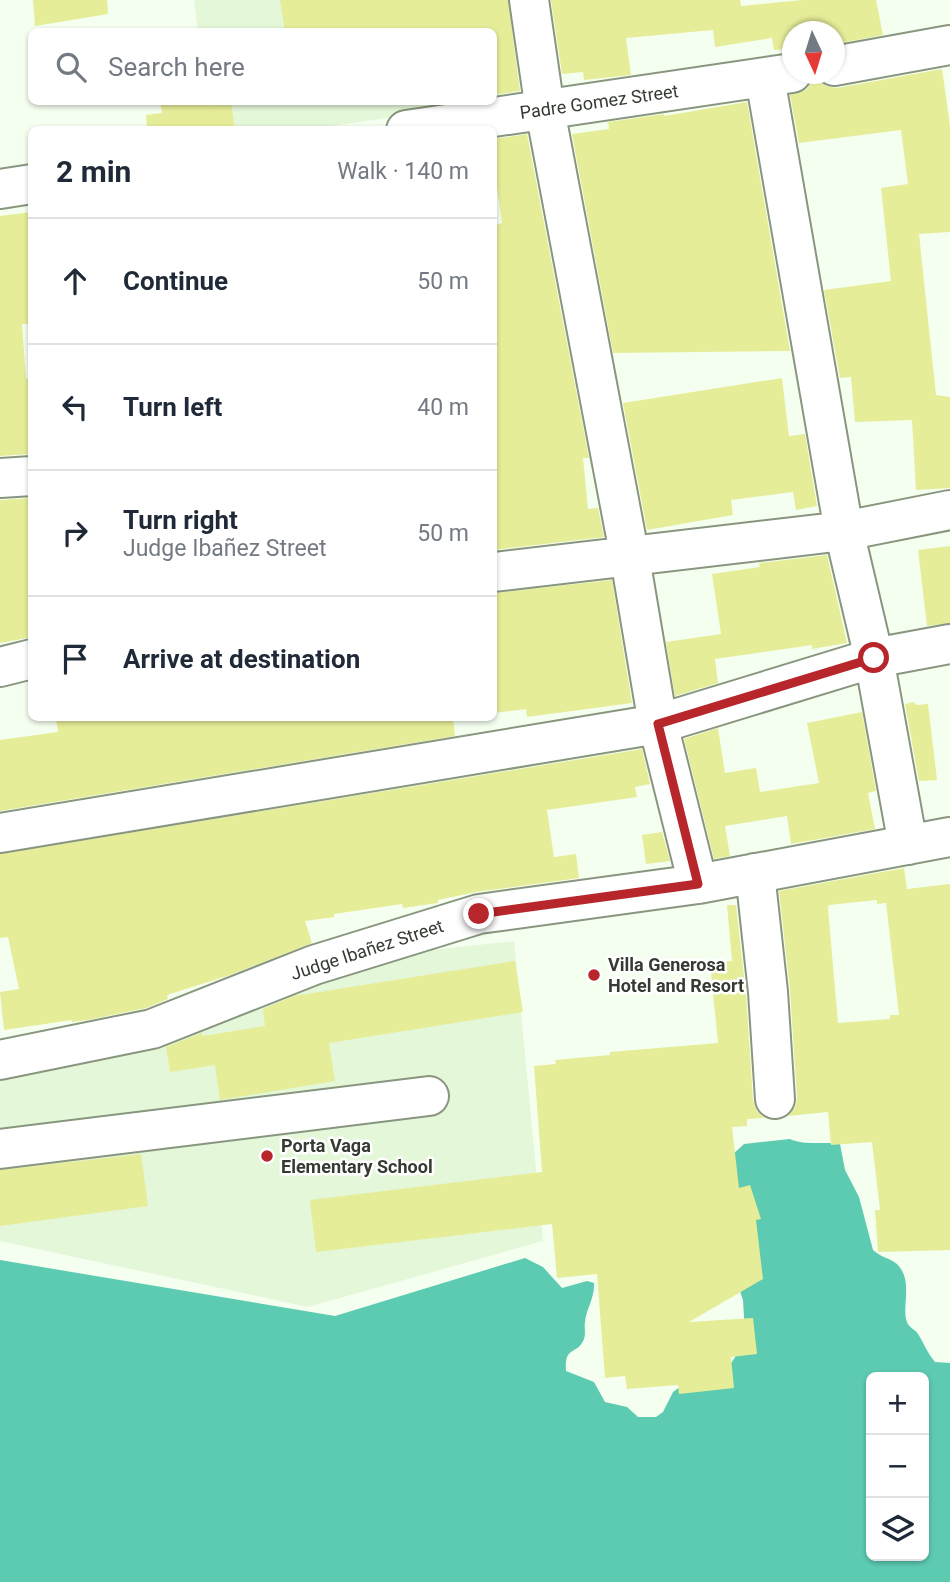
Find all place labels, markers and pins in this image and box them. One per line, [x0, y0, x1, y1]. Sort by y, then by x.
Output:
place label: Villa Generosa Hotel and Resort [608, 954, 744, 996]
marker: Villa Generosa Hotel and Resort [586, 967, 602, 983]
place label: Porta Vaga Elementary School [281, 1135, 433, 1177]
marker: Porta Vaga Elementary School [259, 1148, 275, 1164]

